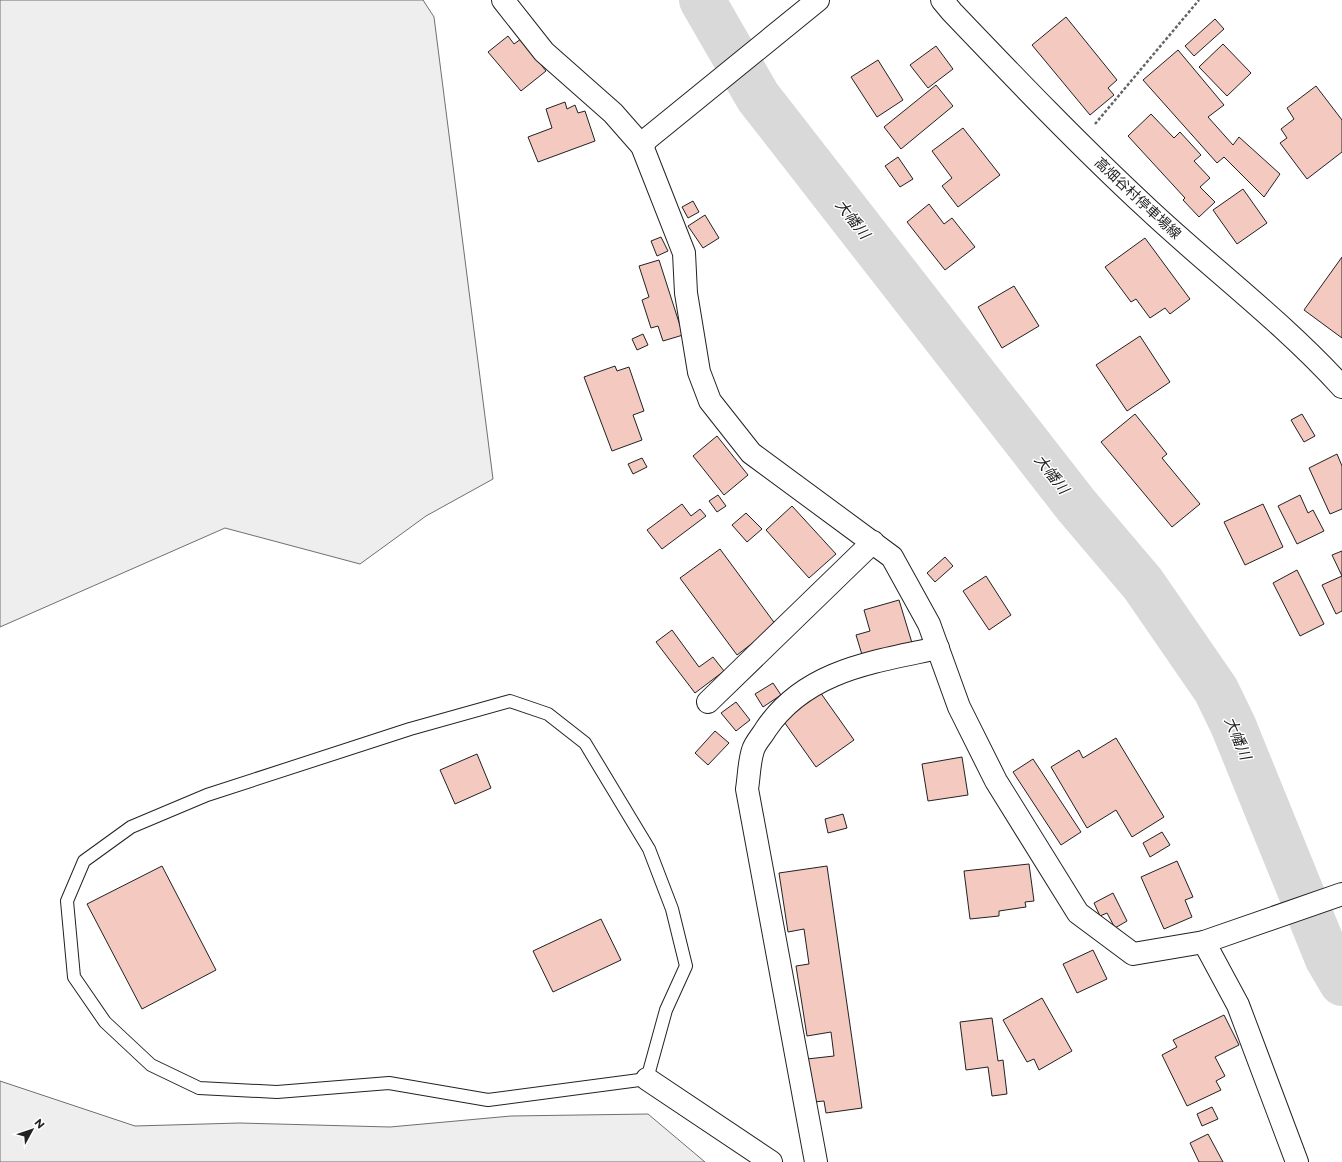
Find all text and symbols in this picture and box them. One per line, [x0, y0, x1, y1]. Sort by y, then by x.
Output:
street label: 高畑谷村停車場線 [1091, 153, 1185, 243]
water label: 大幡川 [832, 195, 876, 244]
water label: 大幡川 [1031, 450, 1075, 499]
water label: 大幡川 [1220, 714, 1256, 764]
north arrow [12, 1110, 52, 1150]
text: N [31, 1116, 48, 1131]

